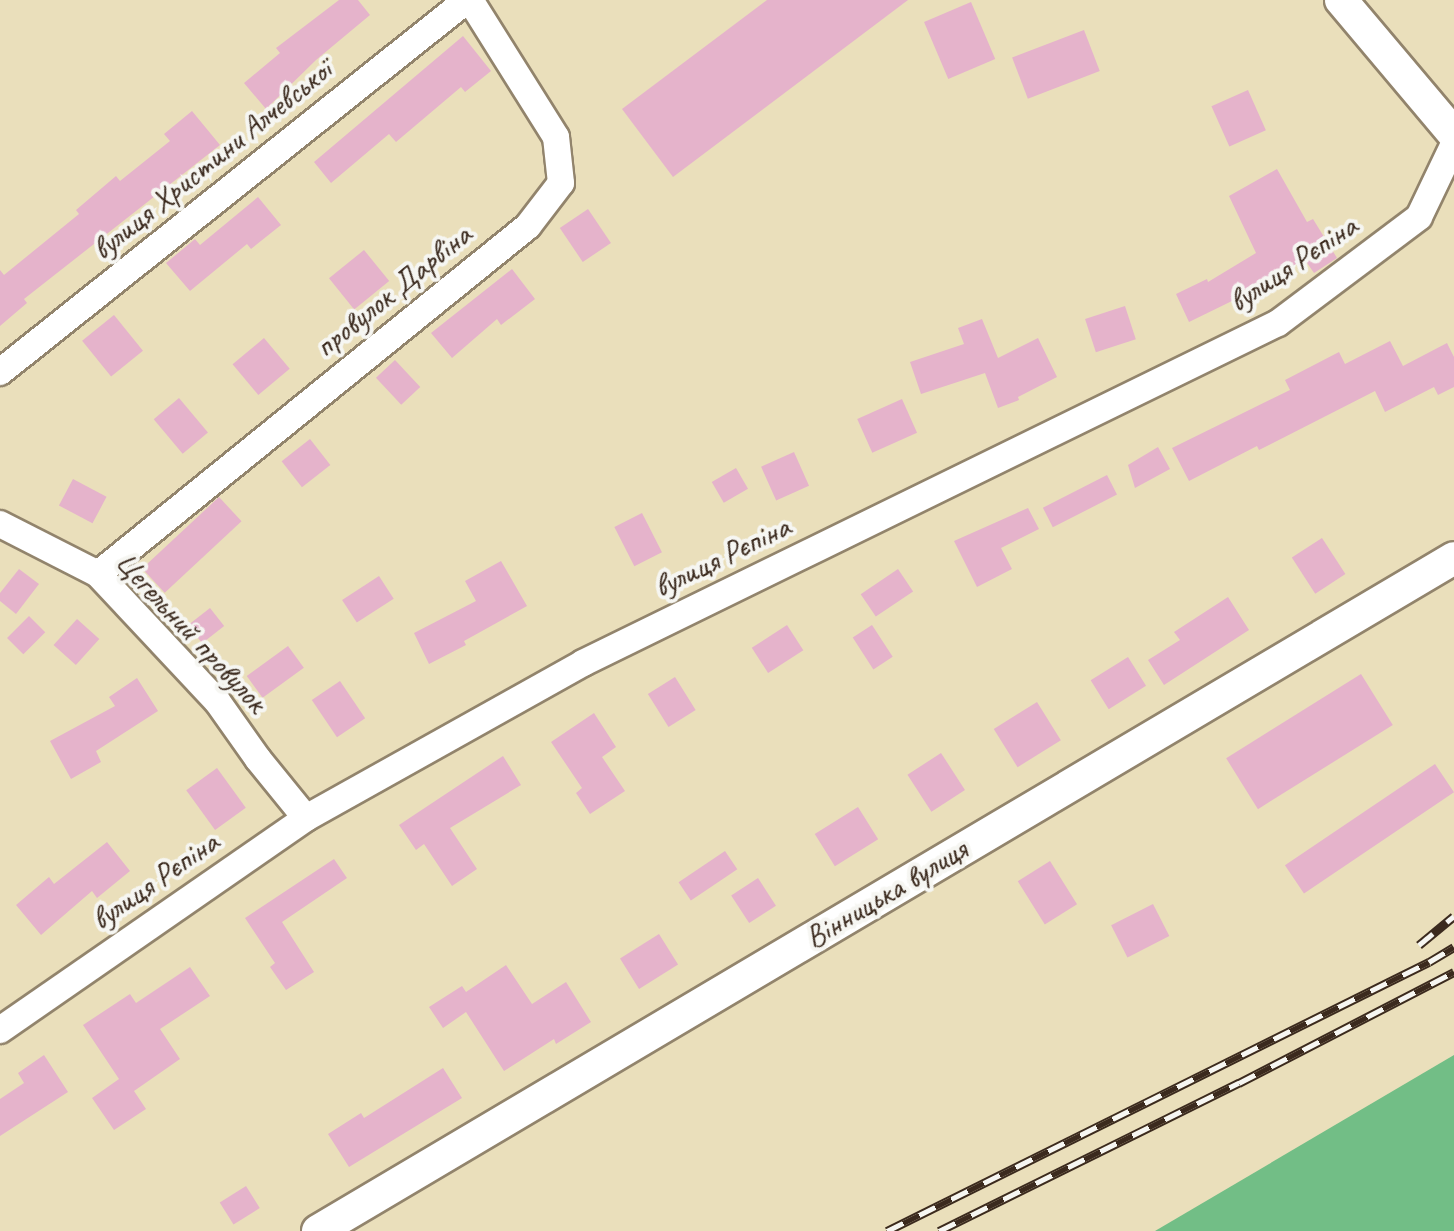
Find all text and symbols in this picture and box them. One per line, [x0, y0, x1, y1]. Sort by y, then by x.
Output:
street label: вулиця Христини Алчевської [83, 51, 341, 269]
street label: вулиця Рєпіна [1221, 207, 1365, 321]
street label: провулок Дарвіна [307, 216, 479, 366]
street label: вулиця Рєпіна [648, 508, 796, 606]
street label: Цегельний провулок [107, 544, 275, 720]
street label: вулиця Рєпіна [84, 823, 226, 939]
street label: Вінницька вулиця [797, 830, 975, 958]

